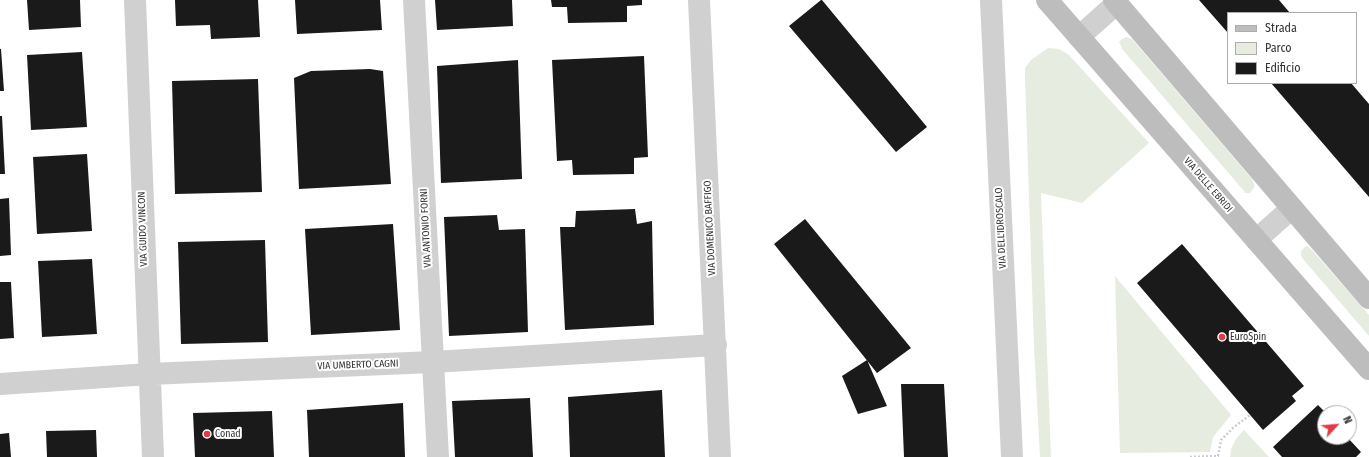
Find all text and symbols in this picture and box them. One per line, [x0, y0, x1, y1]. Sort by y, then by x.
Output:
legend [1227, 12, 1357, 84]
text: Strada [1265, 21, 1297, 35]
text: Parco [1265, 41, 1292, 55]
text: Edificio [1265, 61, 1301, 75]
street label: VIA DELLE EBRIDI [1181, 155, 1235, 215]
street label: VIA DOMENICO BAFFIGO [702, 180, 718, 276]
street label: VIA DELL'IDROSCALO [993, 187, 1009, 269]
street label: VIA ANTONIO FORNI [418, 188, 434, 268]
street label: VIA GUIDO VINCON [136, 191, 150, 267]
place label: EuroSpin [1230, 331, 1266, 343]
marker: EuroSpin [1217, 332, 1227, 342]
street label: VIA UMBERTO CAGNI [317, 358, 399, 372]
north arrow [1317, 405, 1357, 445]
text: N [1340, 414, 1355, 426]
place label: Conad [215, 428, 241, 440]
marker: Conad [202, 429, 212, 439]

